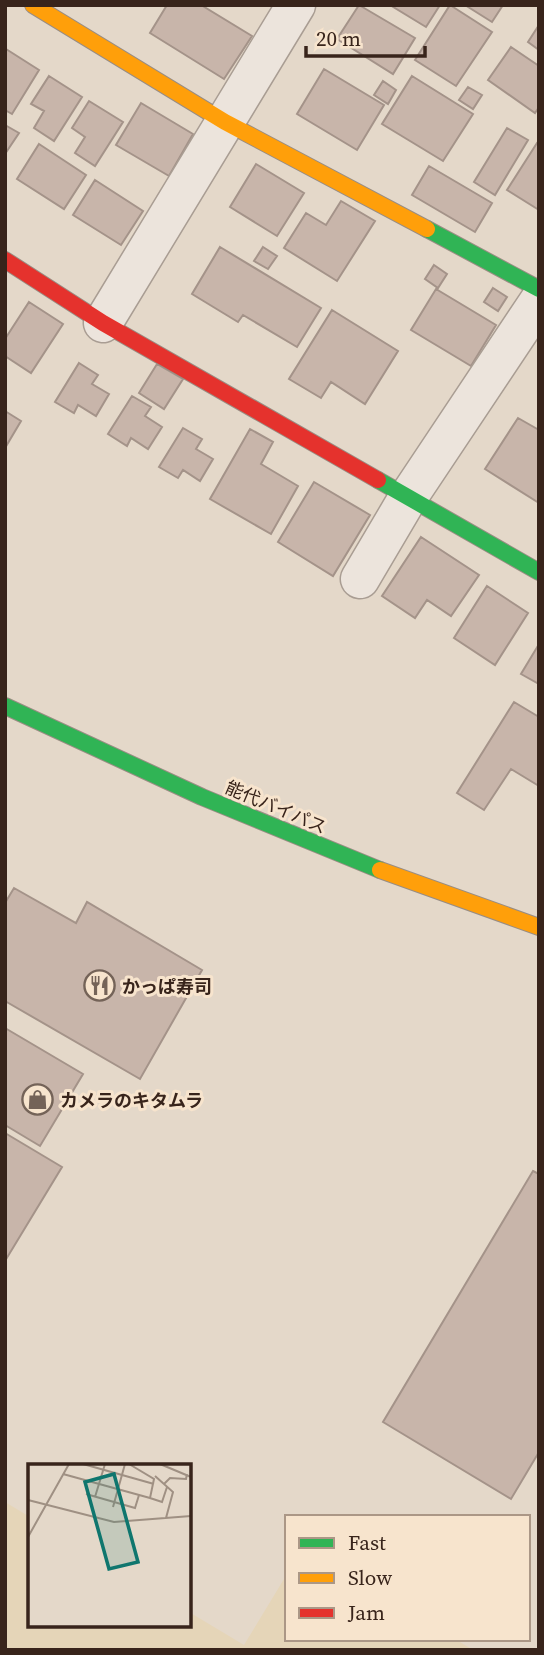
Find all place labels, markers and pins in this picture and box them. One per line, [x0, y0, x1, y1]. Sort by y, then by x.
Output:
restaurant icon: かっぱ寿司 [82, 969, 116, 1003]
place label: かっぱ寿司 [122, 974, 212, 999]
shop icon: カメラのキタムラ [20, 1083, 54, 1117]
place label: カメラのキタムラ [60, 1088, 203, 1113]

